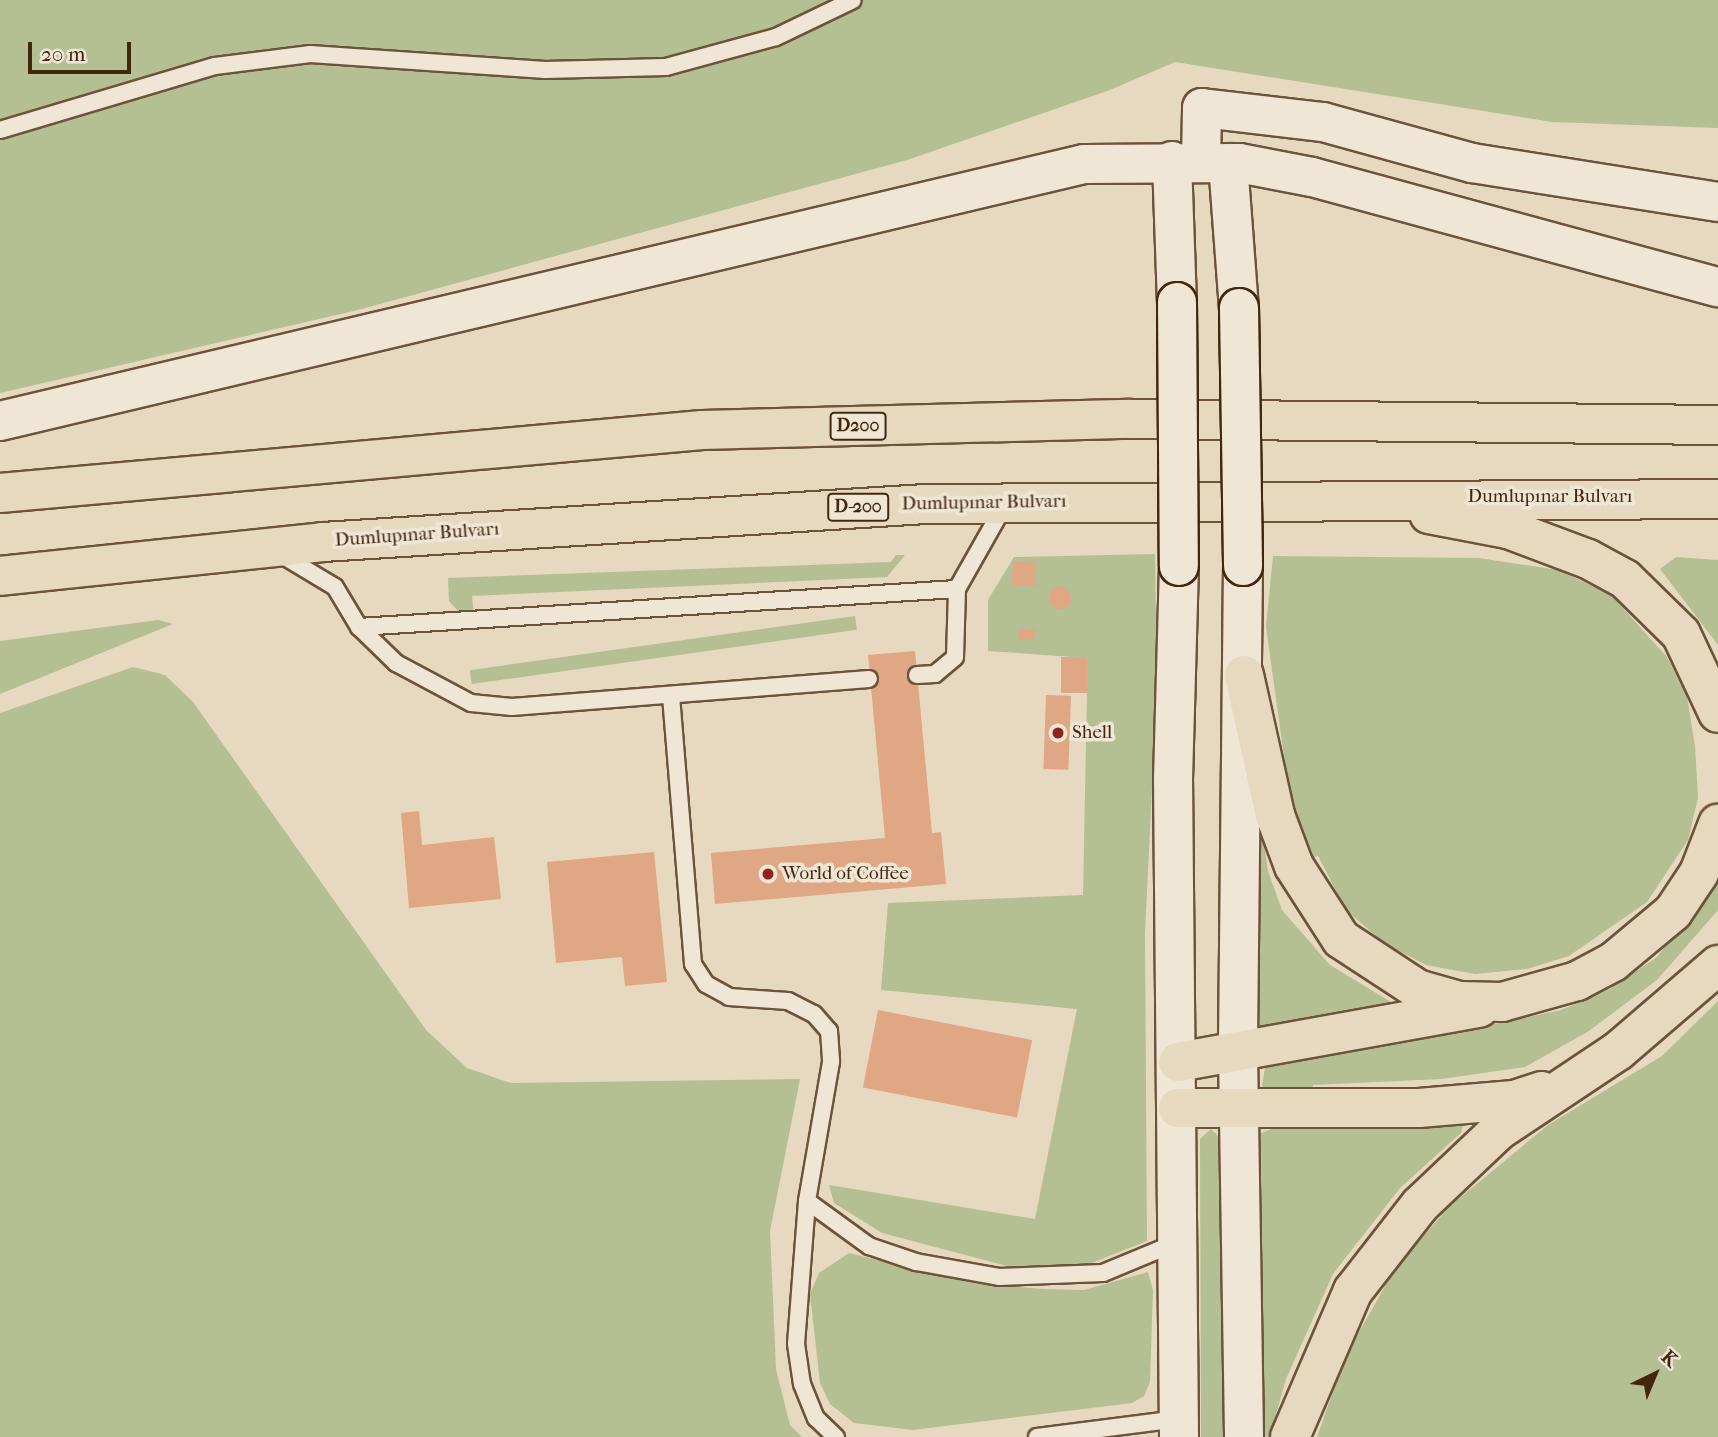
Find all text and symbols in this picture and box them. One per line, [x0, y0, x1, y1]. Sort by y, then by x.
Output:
scale bar [32, 28, 135, 72]
text: 20 m [41, 42, 85, 66]
road number: D200 [828, 412, 888, 440]
street label: Dumlupınar Bulvarı [1468, 486, 1632, 508]
street label: Dumlupınar Bulvarı [901, 490, 1067, 516]
road number: D-200 [826, 492, 890, 522]
street label: Dumlupınar Bulvarı [334, 518, 500, 552]
place label: Shell [1072, 722, 1112, 744]
marker: Shell [1050, 725, 1066, 741]
place label: World of Coffee [782, 863, 909, 885]
marker: World of Coffee [760, 866, 776, 882]
north arrow [1620, 1339, 1690, 1409]
text: K [1657, 1346, 1682, 1371]

